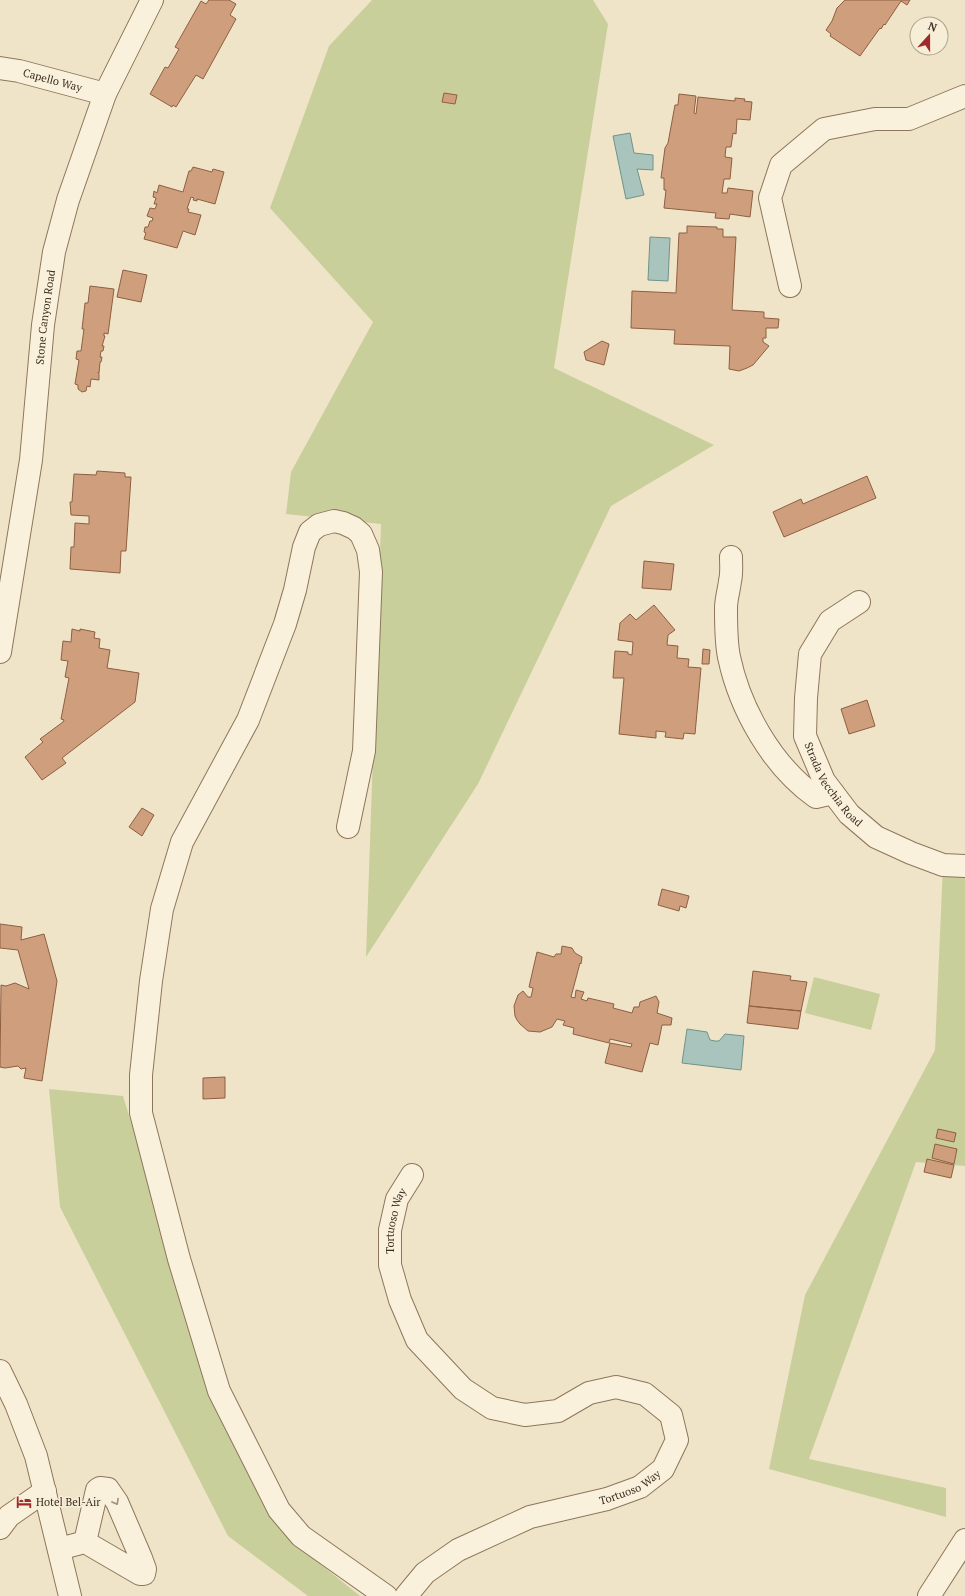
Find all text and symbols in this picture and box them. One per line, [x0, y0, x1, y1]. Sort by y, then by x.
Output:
north arrow [909, 16, 949, 56]
text: N [926, 19, 940, 35]
street label: Capello Way [22, 65, 84, 95]
street label: Stone Canyon Road [33, 269, 58, 365]
street label: Strada Vecchia Road [801, 740, 865, 829]
street label: Tortuoso Way [382, 1185, 409, 1254]
street label: Tortuoso Way [598, 1466, 664, 1508]
hotel icon: Hotel Bel-Air [15, 1493, 33, 1511]
place label: Hotel Bel-Air [36, 1495, 101, 1509]
one-way arrow [112, 1498, 119, 1505]

